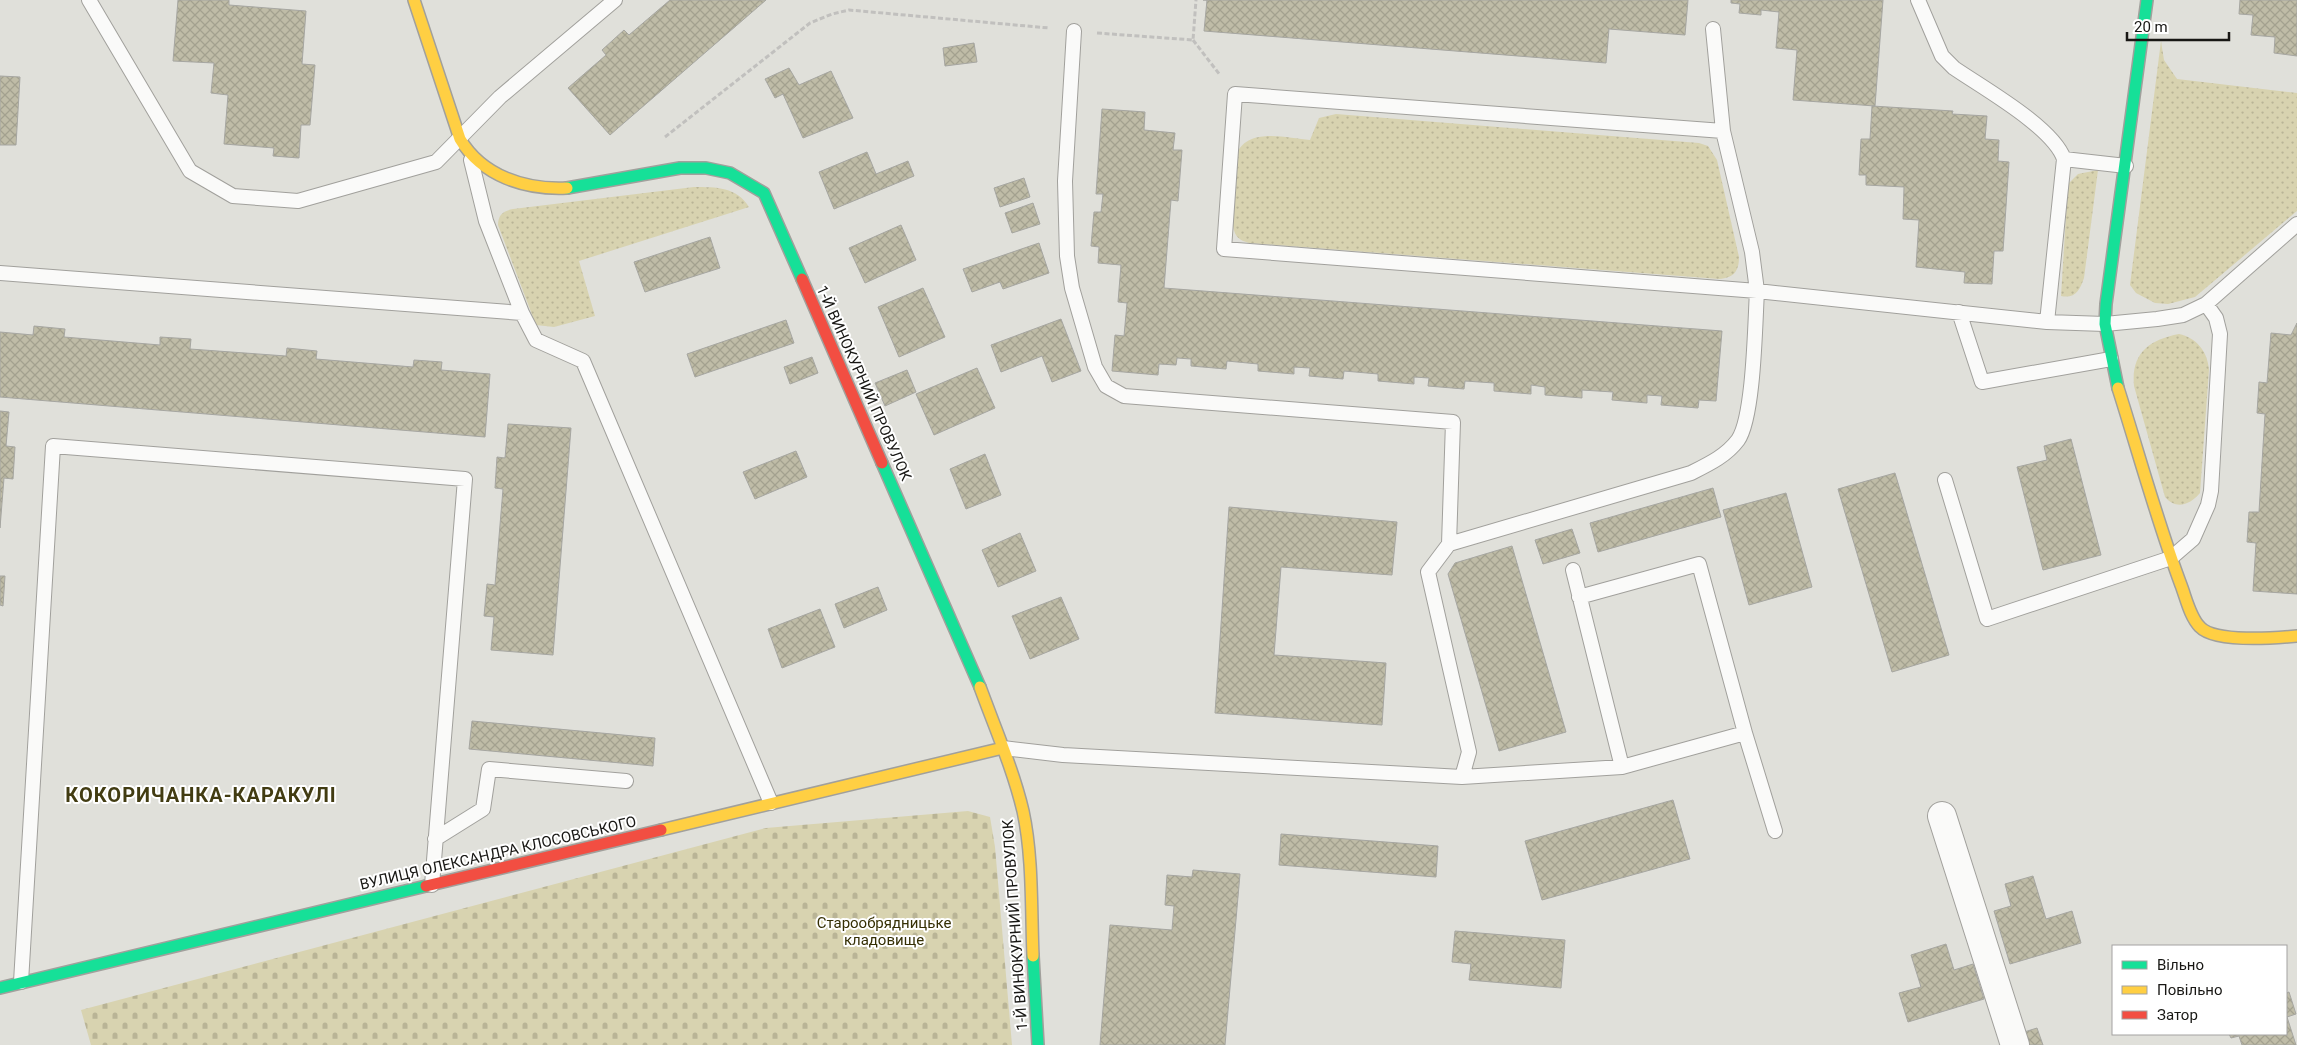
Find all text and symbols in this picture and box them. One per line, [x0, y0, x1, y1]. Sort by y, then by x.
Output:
scale bar [2127, 10, 2230, 42]
text: 20 m [2134, 18, 2168, 36]
street label: 1-Й ВИНОКУРНИЙ ПРОВУЛОК [813, 283, 915, 484]
district label: КОКОРИЧАНКА-КАРАКУЛІ [65, 783, 337, 807]
street label: ВУЛИЦЯ ОЛЕКСАНДРА КЛОСОВСЬКОГО [358, 812, 638, 894]
street label: 1-Й ВИНОКУРНИЙ ПРОВУЛОК [999, 818, 1031, 1031]
park label: Старообрядницьке кладовище [817, 914, 951, 949]
legend [2112, 945, 2287, 1035]
text: Вільно [2157, 956, 2204, 974]
text: Повільно [2157, 981, 2223, 999]
text: Затор [2157, 1006, 2198, 1024]

